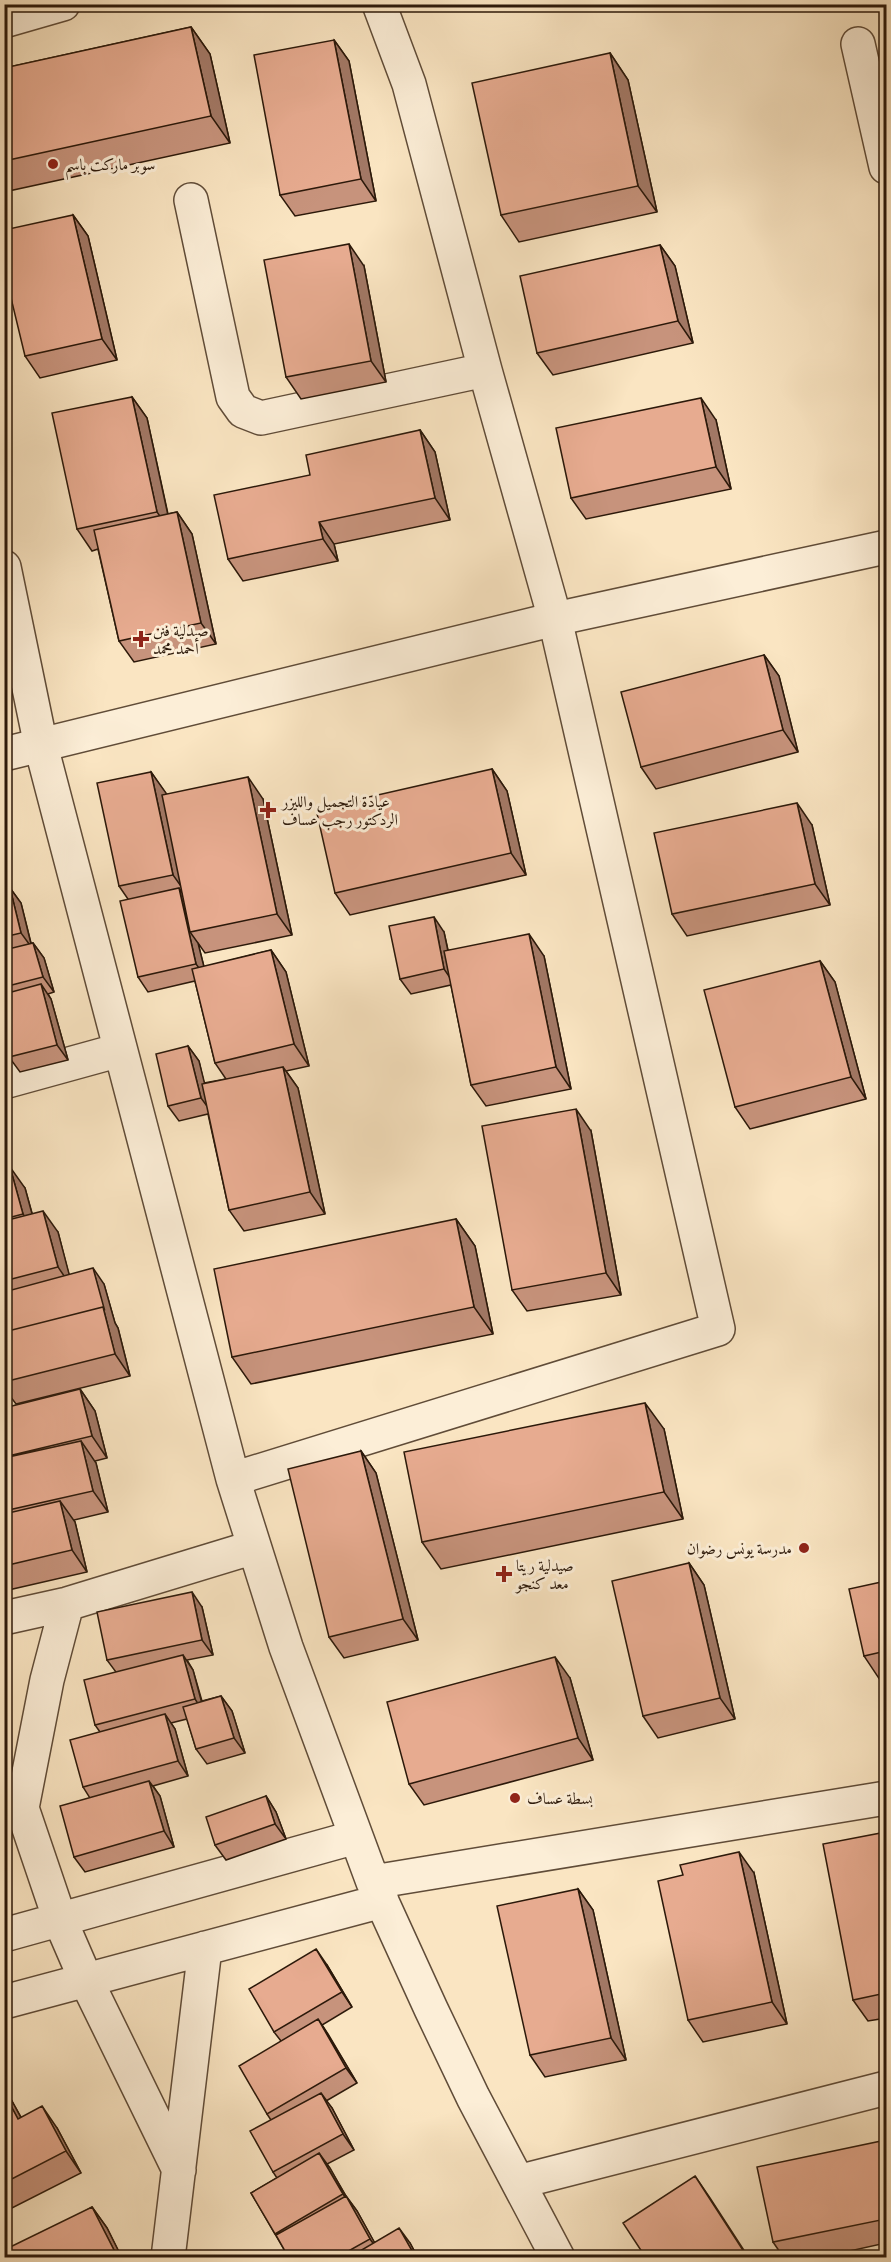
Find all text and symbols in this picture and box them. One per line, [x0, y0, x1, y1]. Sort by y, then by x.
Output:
place label: سوبر ماركت باسم [65, 155, 155, 181]
marker: سوبر ماركت باسم [46, 157, 60, 171]
place label: صيدلية فنن أحمد محمد [153, 621, 209, 658]
marker: صيدلية فنن أحمد محمد [134, 632, 148, 646]
place label: عيادة التجميل والليزر الردكتور رجب عساف [280, 792, 398, 830]
marker: عيادة التجميل والليزر الردكتور رجب عساف [259, 801, 277, 819]
place label: مدرسة يونس رضوان [687, 1539, 792, 1559]
marker: مدرسة يونس رضوان [797, 1541, 811, 1555]
place label: صيدلية ريتا معد كنجو [514, 1556, 574, 1594]
marker: صيدلية ريتا معد كنجو [497, 1567, 511, 1581]
place label: بسطة عساف [527, 1789, 593, 1808]
marker: بسطة عساف [508, 1791, 522, 1805]

